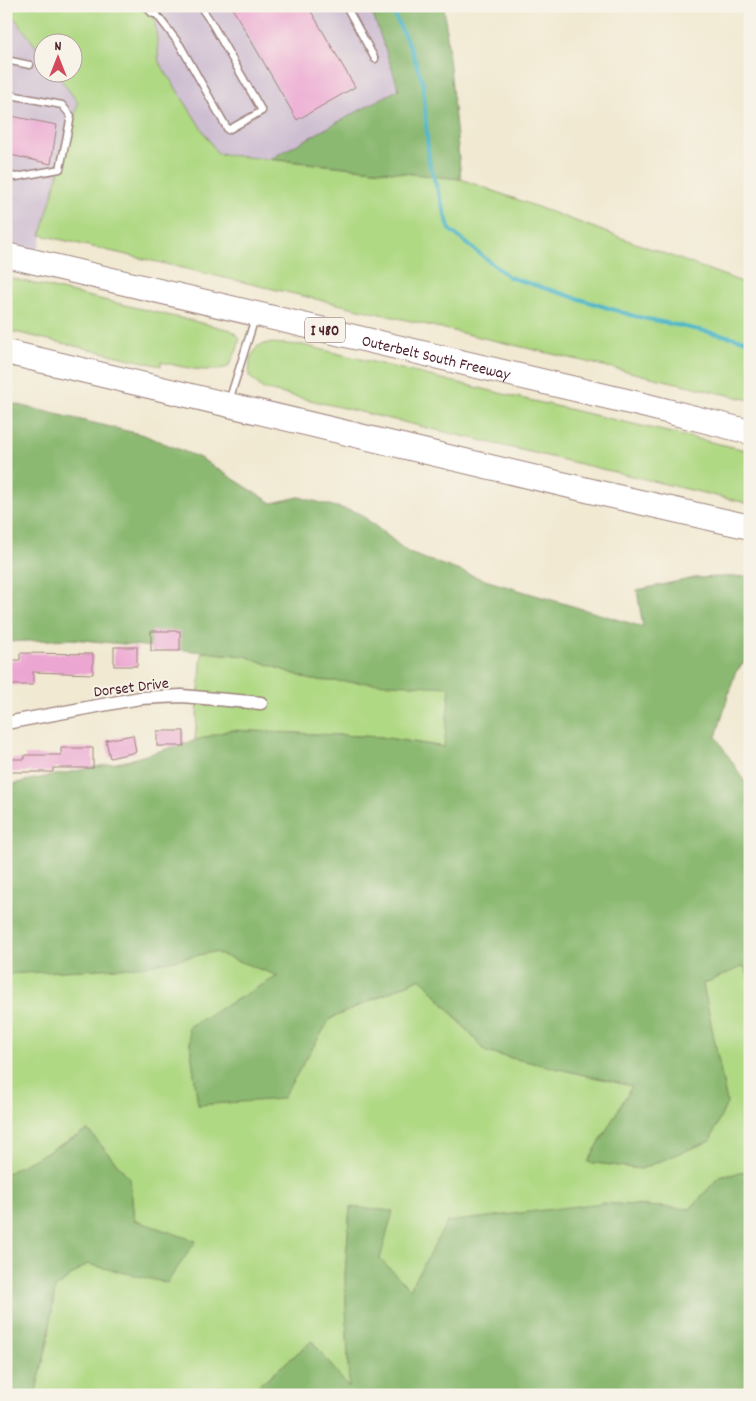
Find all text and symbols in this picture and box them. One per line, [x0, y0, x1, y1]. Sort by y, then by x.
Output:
north arrow [32, 32, 82, 82]
text: N [55, 37, 62, 57]
road number: I 480 [305, 318, 345, 342]
street label: Outerbelt South Freeway [359, 330, 513, 387]
street label: Dorset Drive [92, 672, 170, 704]

